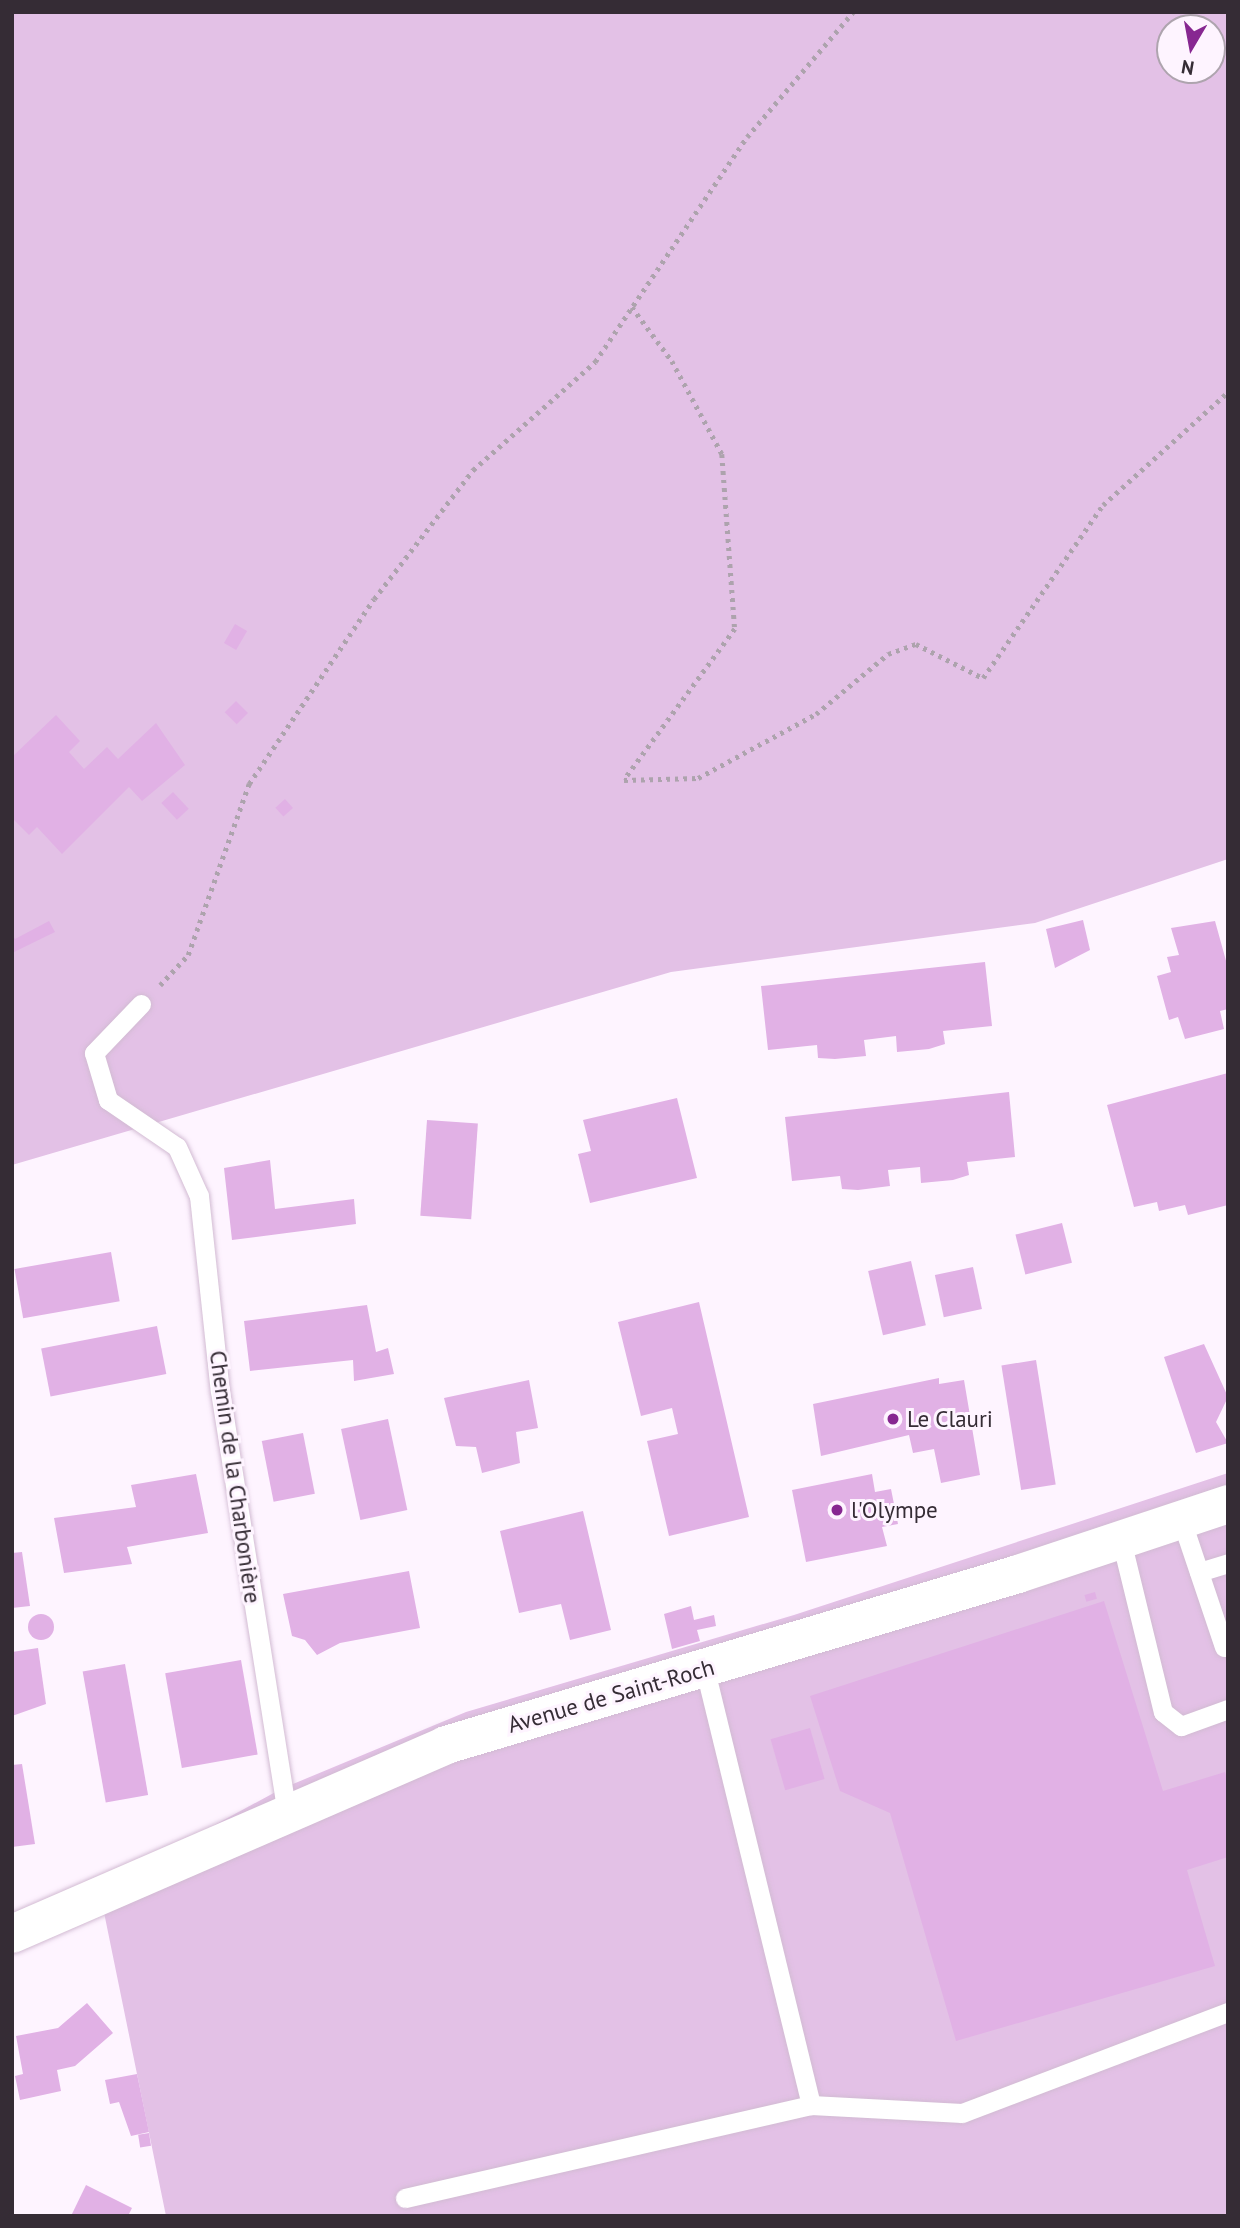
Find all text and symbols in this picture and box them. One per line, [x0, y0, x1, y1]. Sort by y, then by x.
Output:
north arrow [1156, 14, 1226, 84]
text: N [1179, 55, 1196, 81]
street label: Chemin de la Charbonière [204, 1349, 266, 1605]
place label: Le Clauri [907, 1405, 993, 1433]
marker: Le Clauri [885, 1411, 901, 1427]
place label: l'Olympe [851, 1496, 938, 1524]
marker: l'Olympe [829, 1502, 845, 1518]
street label: Avenue de Saint-Roch [504, 1653, 718, 1739]

